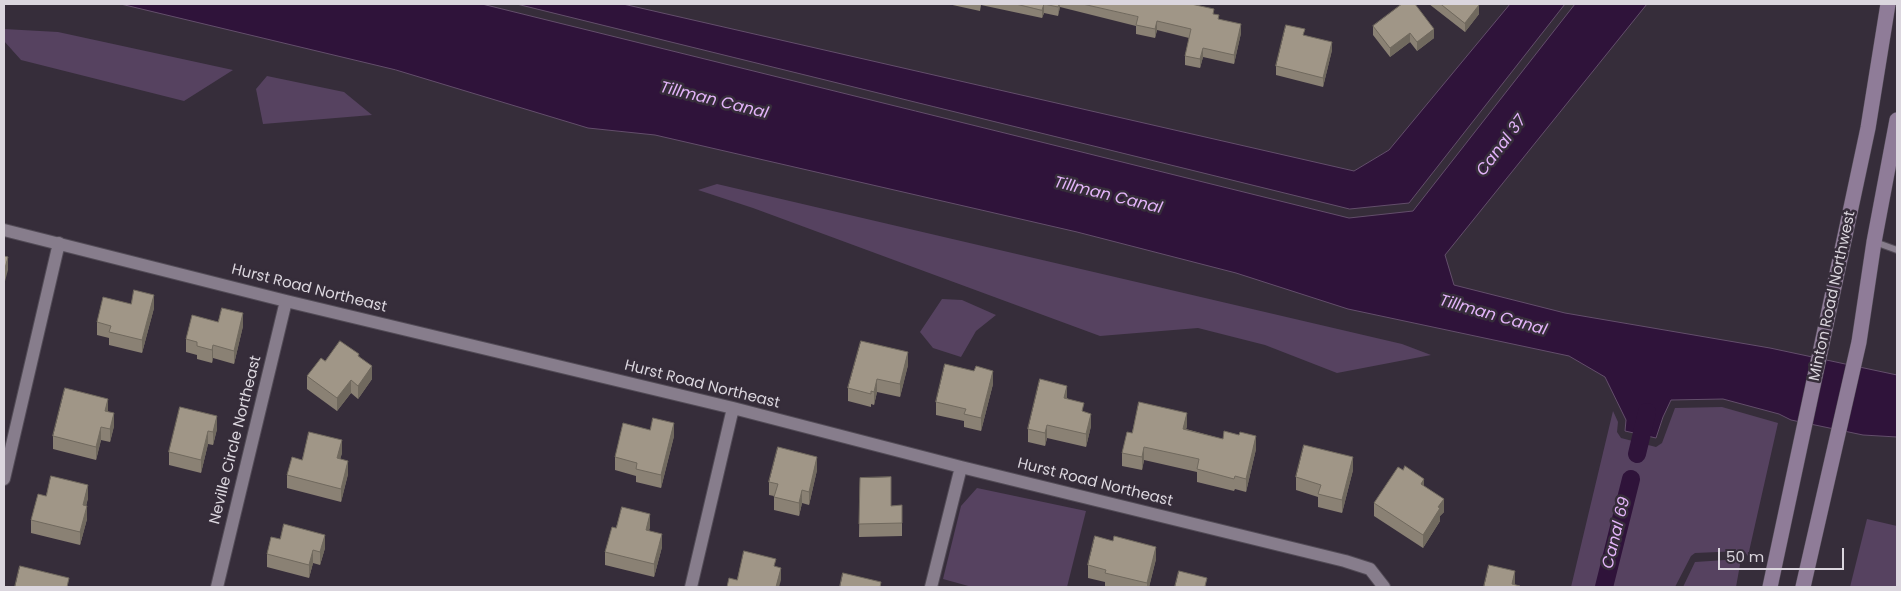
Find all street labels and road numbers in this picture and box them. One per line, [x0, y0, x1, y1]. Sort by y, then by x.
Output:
street label: Minton Road Northwest [1806, 209, 1860, 383]
street label: Hurst Road Northeast [229, 261, 389, 317]
street label: Neville Circle Northeast [206, 354, 266, 526]
street label: Hurst Road Northeast [622, 357, 782, 413]
street label: Hurst Road Northeast [1015, 455, 1175, 511]

